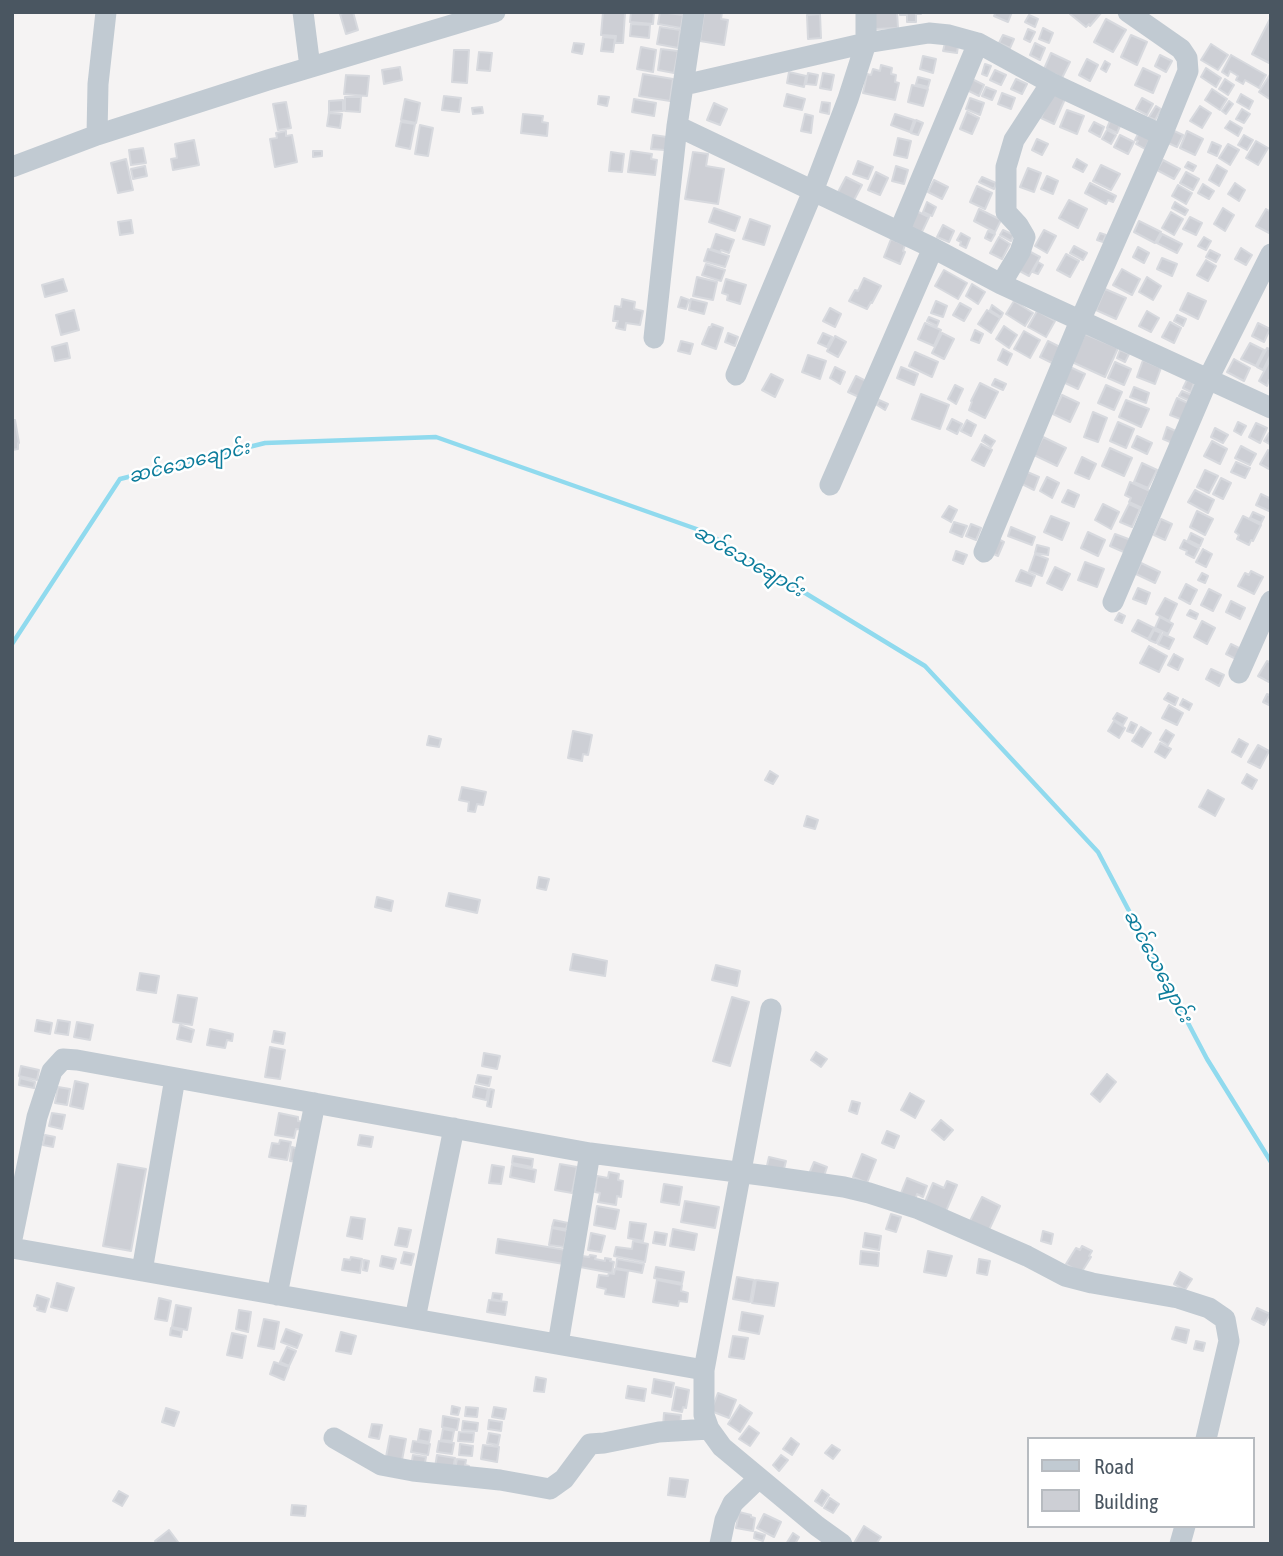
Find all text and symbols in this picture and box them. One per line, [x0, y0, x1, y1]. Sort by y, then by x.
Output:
water label: ဆင်သေချောင်း [126, 436, 252, 488]
water label: ဆင်သေချောင်း [690, 520, 808, 602]
water label: ဆင်သေချောင်း [1119, 906, 1197, 1026]
legend [1028, 1437, 1255, 1528]
text: Road [1094, 1454, 1134, 1478]
text: Building [1094, 1489, 1158, 1513]

